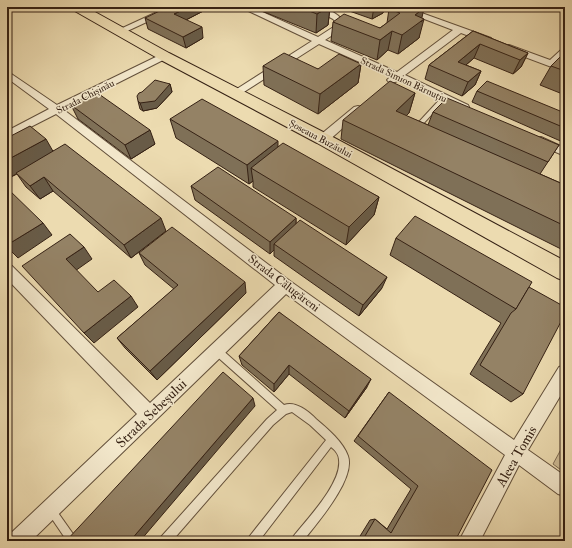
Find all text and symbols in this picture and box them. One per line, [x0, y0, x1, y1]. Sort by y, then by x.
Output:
street label: Strada Simion Bărnuțiu [358, 55, 449, 105]
street label: Strada Chișinău [54, 77, 116, 117]
street label: Șoseaua Buzăului [287, 117, 354, 161]
street label: Strada Călugăreni [245, 252, 323, 315]
street label: Strada Sebeșului [112, 375, 190, 451]
street label: Aleea Tomis [492, 423, 541, 491]

